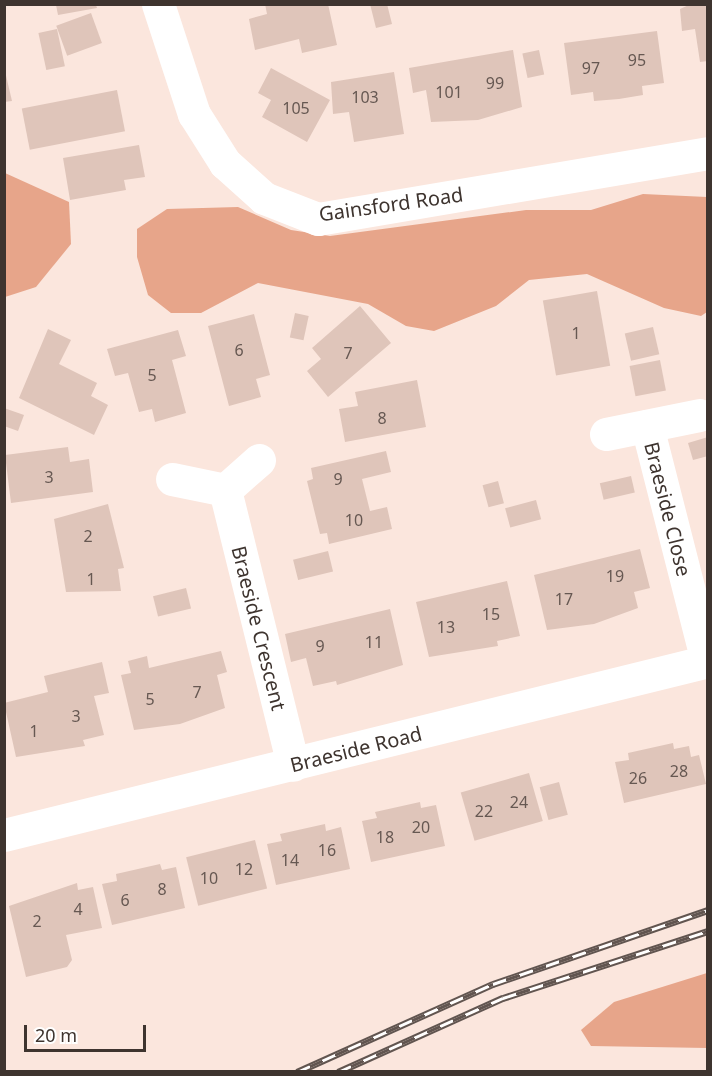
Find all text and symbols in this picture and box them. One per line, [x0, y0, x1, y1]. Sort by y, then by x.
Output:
house number: 95 [628, 50, 646, 70]
house number: 97 [582, 58, 600, 78]
house number: 99 [486, 73, 504, 93]
house number: 101 [435, 82, 463, 102]
house number: 103 [351, 87, 379, 107]
house number: 105 [282, 98, 310, 118]
street label: Gainsford Road [317, 182, 465, 226]
house number: 1 [571, 323, 581, 343]
house number: 6 [234, 340, 244, 360]
house number: 7 [343, 343, 353, 363]
house number: 5 [147, 365, 157, 385]
house number: 8 [377, 408, 387, 428]
street label: Braeside Close [640, 439, 696, 579]
house number: 3 [44, 467, 54, 487]
house number: 9 [333, 469, 343, 489]
house number: 10 [345, 510, 363, 530]
house number: 2 [83, 526, 93, 546]
street label: Braeside Crescent [227, 543, 291, 713]
house number: 19 [606, 566, 624, 586]
house number: 1 [86, 569, 96, 589]
house number: 17 [555, 589, 573, 609]
house number: 15 [482, 604, 500, 624]
house number: 13 [437, 617, 455, 637]
house number: 11 [365, 632, 383, 652]
house number: 9 [315, 636, 325, 656]
house number: 7 [192, 682, 202, 702]
house number: 5 [145, 689, 155, 709]
house number: 3 [71, 706, 81, 726]
house number: 1 [29, 721, 39, 741]
street label: Braeside Road [288, 721, 424, 777]
house number: 28 [670, 761, 688, 781]
house number: 26 [629, 768, 647, 788]
house number: 24 [510, 792, 528, 812]
house number: 22 [475, 801, 493, 821]
house number: 20 [412, 817, 430, 837]
house number: 18 [376, 827, 394, 847]
house number: 16 [318, 840, 336, 860]
house number: 14 [281, 850, 299, 870]
house number: 12 [235, 859, 253, 879]
house number: 10 [200, 868, 218, 888]
house number: 8 [157, 879, 167, 899]
house number: 6 [120, 890, 130, 910]
house number: 4 [73, 899, 83, 919]
house number: 2 [32, 911, 42, 931]
scale bar [27, 1013, 148, 1051]
text: 20 m [35, 1023, 77, 1047]

